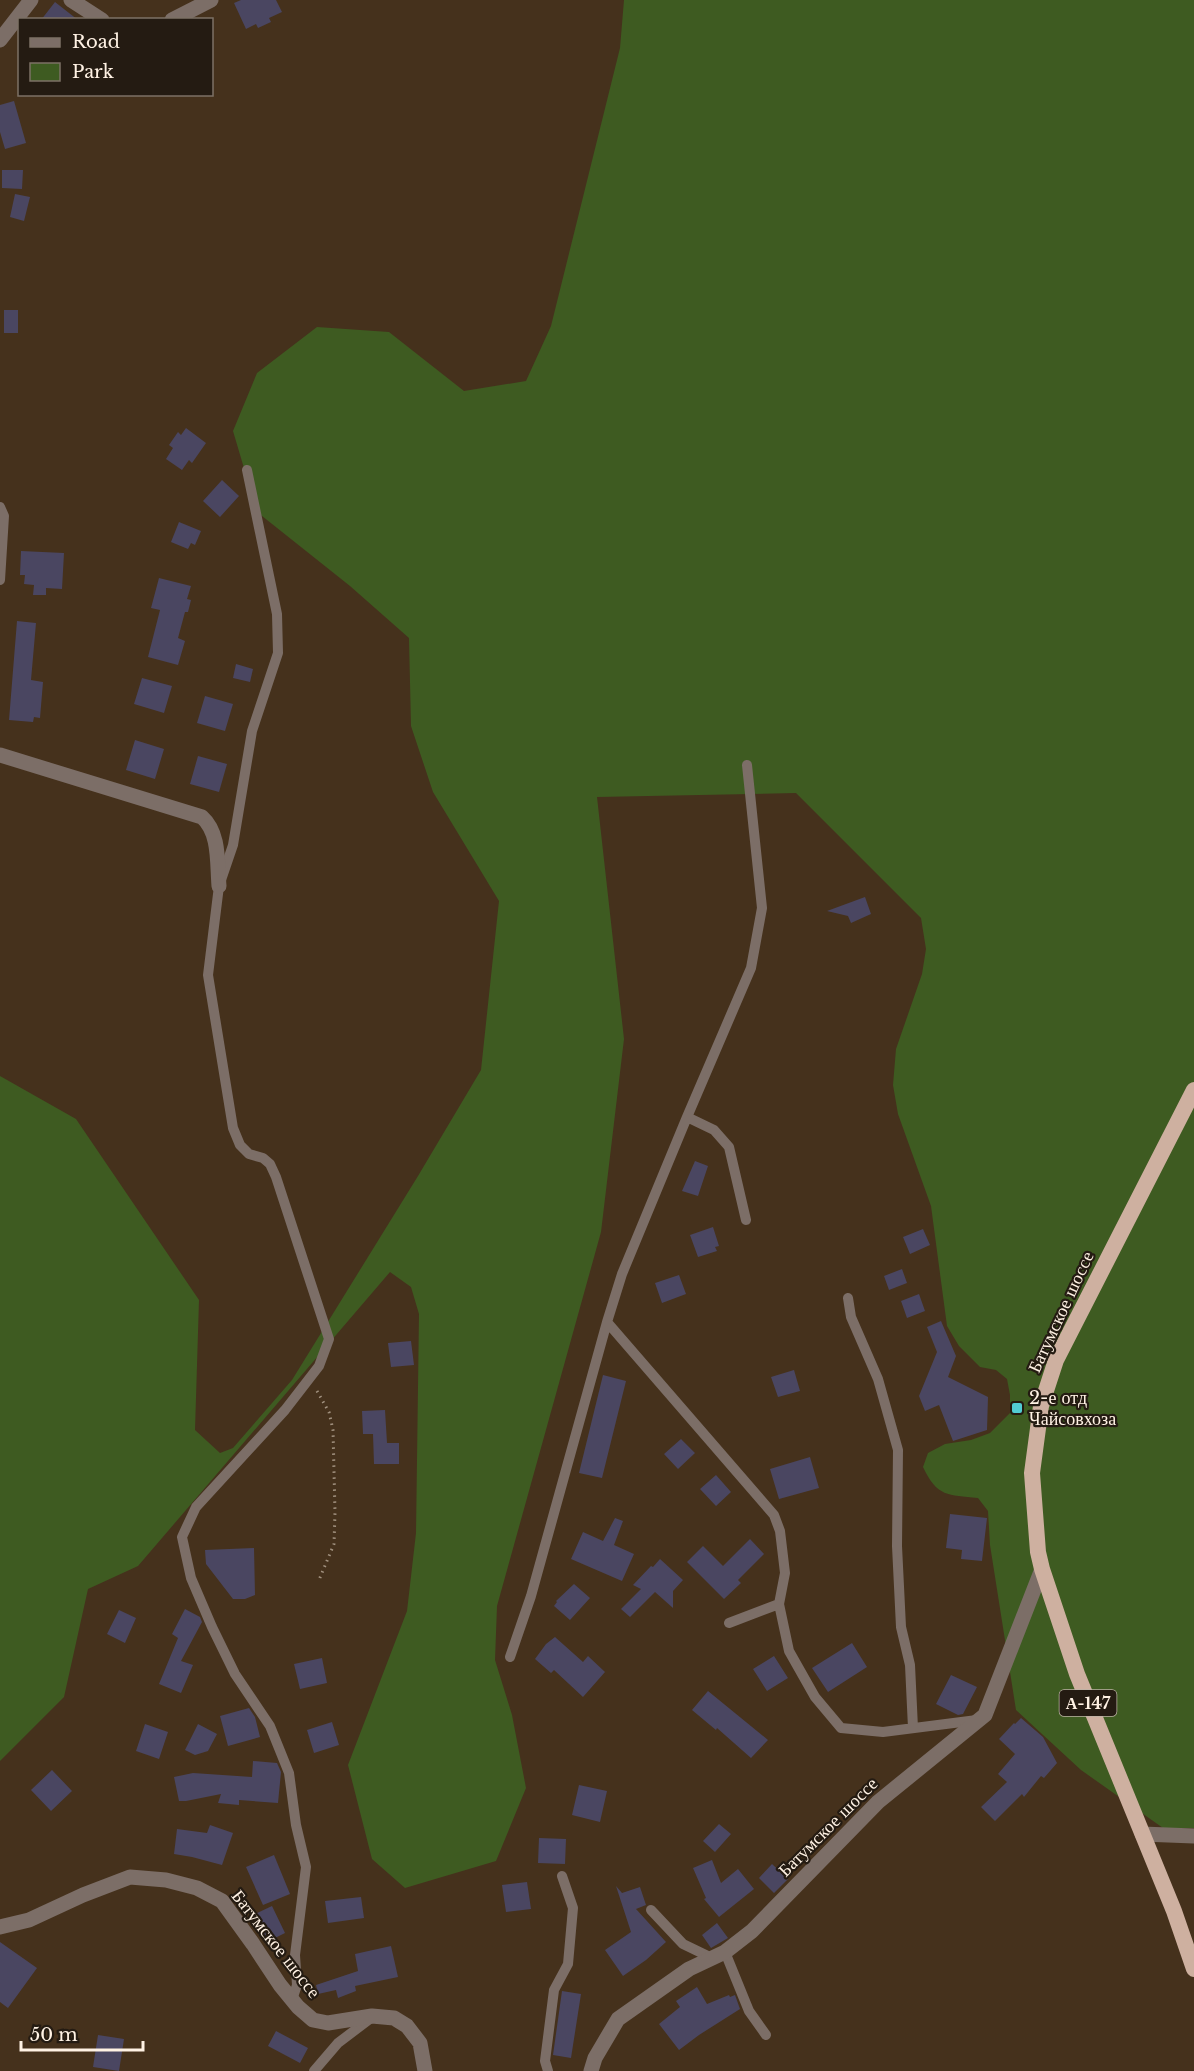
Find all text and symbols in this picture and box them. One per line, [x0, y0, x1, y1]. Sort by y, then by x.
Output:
legend [18, 18, 213, 96]
text: Road [72, 31, 120, 53]
text: Park [72, 61, 114, 83]
street label: Батумское шоссе [1023, 1248, 1099, 1376]
place label: 2-е отд Чайсовхоза [1029, 1387, 1116, 1430]
marker: 2-е отд Чайсовхоза [1010, 1401, 1024, 1415]
road number: А-147 [1060, 1690, 1116, 1716]
street label: Батумское шоссе [774, 1773, 882, 1881]
street label: Батумское шоссе [227, 1885, 325, 2003]
scale bar [21, 2014, 142, 2052]
text: 50 m [30, 2024, 78, 2046]

